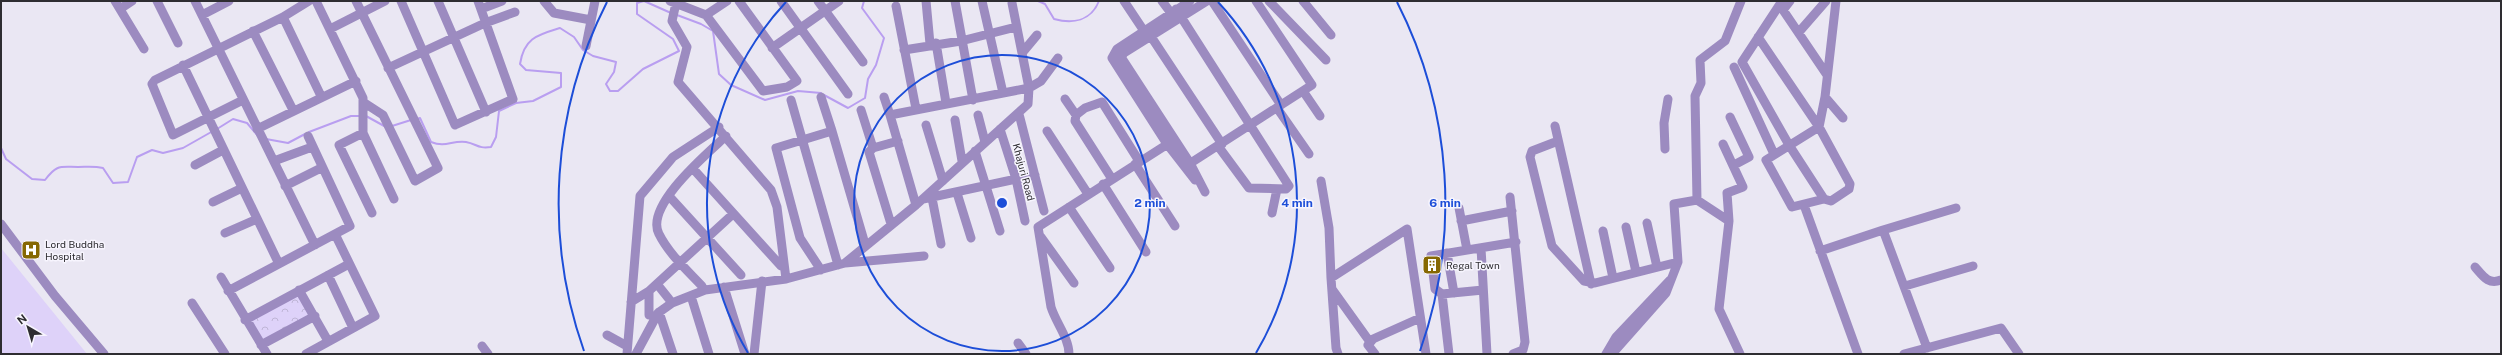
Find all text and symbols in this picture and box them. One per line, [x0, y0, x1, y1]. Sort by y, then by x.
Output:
street label: Khajuri Road [1011, 142, 1037, 202]
centre of rings [995, 196, 1009, 210]
text: 2 min [1134, 196, 1166, 210]
text: 4 min [1281, 196, 1313, 210]
text: 6 min [1429, 196, 1461, 210]
place label: Lord Buddha Hospital [45, 238, 104, 262]
hospital icon: Lord Buddha Hospital [20, 239, 42, 261]
building icon: Regal Town [1421, 254, 1443, 276]
place label: Regal Town [1446, 259, 1500, 271]
north arrow [8, 307, 48, 347]
text: N [15, 312, 29, 326]

